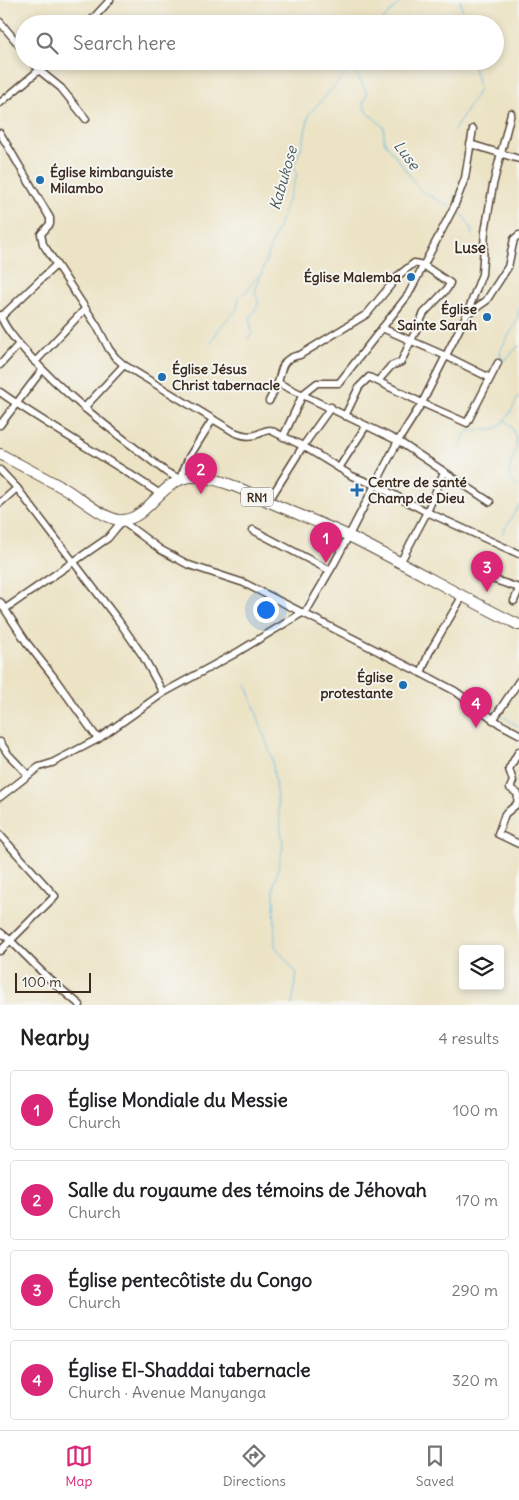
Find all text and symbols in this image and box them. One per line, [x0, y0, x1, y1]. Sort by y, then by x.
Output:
search box [15, 15, 504, 70]
icon: search [33, 29, 61, 57]
text: Search here [73, 31, 176, 55]
water label: Luse [390, 137, 425, 174]
water label: Kabukose [265, 143, 301, 212]
place label: Église kimbanguiste Milambo [50, 163, 174, 197]
marker: Église kimbanguiste Milambo [34, 174, 46, 186]
district label: Luse [454, 238, 486, 257]
place label: Église Malemba [304, 268, 401, 286]
marker: Église Malemba [405, 271, 417, 283]
place label: Église Sainte Sarah [397, 300, 477, 334]
marker: Église Sainte Sarah [481, 311, 493, 323]
place label: Église Jésus Christ tabernacle [172, 360, 281, 394]
marker: Église Jésus Christ tabernacle [156, 371, 168, 383]
pin: 2 [185, 453, 217, 494]
place label: Centre de santé Champ de Dieu [368, 473, 467, 507]
marker: Centre de santé Champ de Dieu [350, 483, 364, 497]
road number: RN1 [241, 488, 273, 507]
pin: 1 [310, 522, 342, 563]
pin: 3 [471, 551, 503, 592]
your location [253, 597, 279, 623]
place label: Église protestante [320, 668, 393, 702]
marker: Église protestante [397, 679, 409, 691]
pin: 4 [460, 687, 492, 728]
map controls [459, 945, 504, 990]
button: layers [459, 945, 504, 990]
scale bar [15, 970, 91, 993]
text: 100 m [22, 973, 62, 991]
text: Nearby [20, 1024, 90, 1051]
text: 4 results [438, 1028, 499, 1048]
text: Église Mondiale du Messie [68, 1088, 288, 1112]
text: 1 [34, 1100, 40, 1120]
text: 100 m [453, 1100, 498, 1120]
text: Church [68, 1112, 121, 1132]
text: Salle du royaume des témoins de Jéhovah [68, 1178, 427, 1202]
text: 2 [33, 1190, 41, 1210]
text: 170 m [455, 1190, 498, 1210]
text: Church [68, 1202, 121, 1222]
text: Église pentecôtiste du Congo [68, 1268, 312, 1292]
text: 3 [32, 1280, 42, 1300]
text: 290 m [452, 1280, 498, 1300]
text: Church [68, 1292, 121, 1312]
text: Église El-Shaddai tabernacle [68, 1358, 310, 1382]
text: 4 [32, 1370, 42, 1390]
text: 320 m [452, 1370, 498, 1390]
text: Church · Avenue Manyanga [68, 1382, 266, 1402]
tab: Map [65, 1442, 93, 1490]
tab: Directions [223, 1442, 286, 1490]
tab: Saved [416, 1442, 454, 1490]

